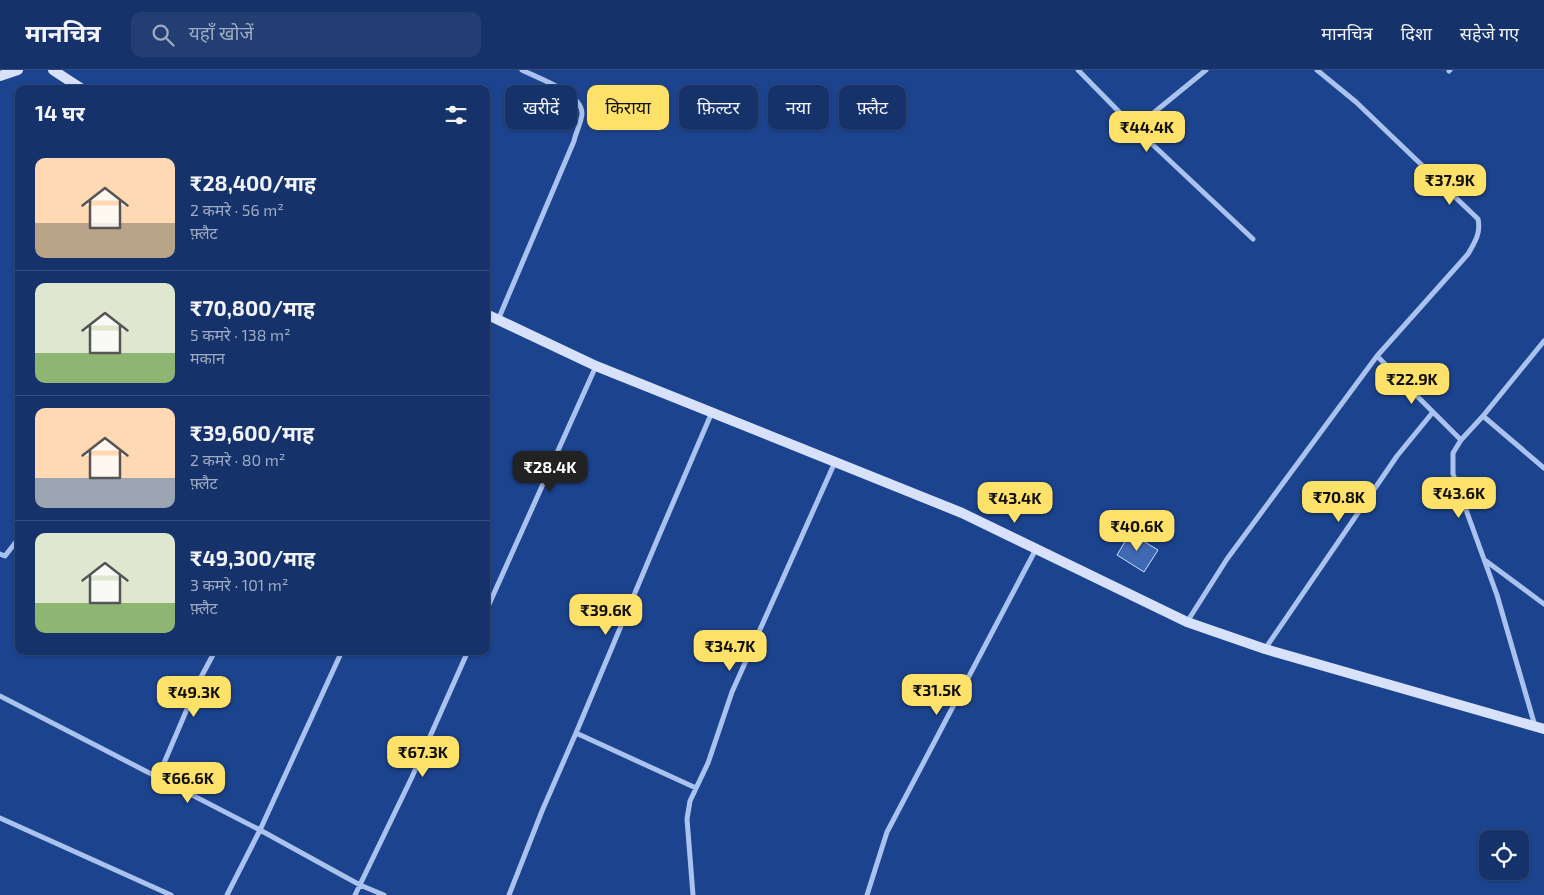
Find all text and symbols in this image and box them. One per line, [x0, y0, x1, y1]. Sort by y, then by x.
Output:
search box [131, 12, 481, 57]
text: मानचित्र [25, 18, 101, 47]
icon: search [149, 21, 177, 49]
text: यहाँ खोजें [189, 21, 254, 44]
text: मानचित्र [1321, 22, 1373, 44]
text: दिशा [1401, 22, 1432, 44]
text: सहेजे गए [1460, 22, 1519, 44]
chip: खरीदें [505, 85, 577, 130]
chip: किराया [587, 85, 669, 130]
chip: फ़िल्टर [679, 85, 758, 130]
chip: नया [768, 85, 829, 130]
chip: फ़्लैट [839, 85, 906, 130]
text: 14 घर [35, 100, 85, 125]
icon: filters [442, 101, 470, 129]
pin: ₹44.4K [1106, 111, 1188, 153]
text: ₹44.4K [1120, 117, 1174, 136]
pin: ₹37.9K [1409, 164, 1491, 206]
text: ₹28,400/माह [190, 170, 316, 195]
text: ₹37.9K [1425, 170, 1475, 189]
icon: home [75, 178, 135, 238]
text: 2 कमरे · 56 m² [190, 200, 284, 219]
text: फ़्लैट [190, 223, 218, 242]
text: ₹70,800/माह [190, 295, 315, 320]
icon: home [75, 303, 135, 363]
text: 5 कमरे · 138 m² [190, 325, 291, 344]
text: मकान [190, 348, 225, 367]
pin: ₹22.9K [1371, 362, 1453, 405]
text: ₹22.9K [1386, 369, 1438, 388]
text: ₹39,600/माह [190, 420, 314, 445]
icon: home [75, 428, 135, 488]
text: 2 कमरे · 80 m² [190, 450, 285, 469]
pin: ₹28.4K [509, 450, 591, 493]
text: ₹28.4K [524, 457, 576, 476]
text: फ़्लैट [190, 473, 218, 492]
pin: ₹43.6K [1418, 476, 1500, 519]
pin: ₹70.8K [1298, 480, 1380, 523]
pin: ₹43.4K [974, 482, 1056, 524]
text: ₹43.6K [1433, 483, 1485, 502]
text: ₹70.8K [1313, 487, 1365, 506]
text: ₹43.4K [989, 488, 1041, 507]
pin: ₹40.6K [1096, 510, 1178, 552]
text: ₹40.6K [1110, 516, 1164, 535]
text: ₹49,300/माह [190, 545, 315, 570]
icon: home [75, 553, 135, 613]
text: 3 कमरे · 101 m² [190, 575, 288, 594]
pin: ₹39.6K [565, 594, 647, 636]
text: फ़्लैट [190, 598, 218, 617]
text: ₹39.6K [580, 600, 632, 619]
pin: ₹34.7K [689, 630, 771, 672]
text: ₹34.7K [705, 636, 755, 655]
pin: ₹31.5K [896, 674, 978, 716]
pin: ₹49.3K [153, 676, 235, 718]
text: ₹31.5K [913, 680, 961, 699]
text: ₹49.3K [168, 682, 220, 701]
pin: ₹67.3K [382, 736, 464, 778]
text: ₹67.3K [398, 742, 448, 761]
pin: ₹66.6K [147, 762, 229, 804]
text: ₹66.6K [162, 768, 214, 787]
map controls [1479, 830, 1529, 880]
button: locate [1479, 830, 1529, 880]

